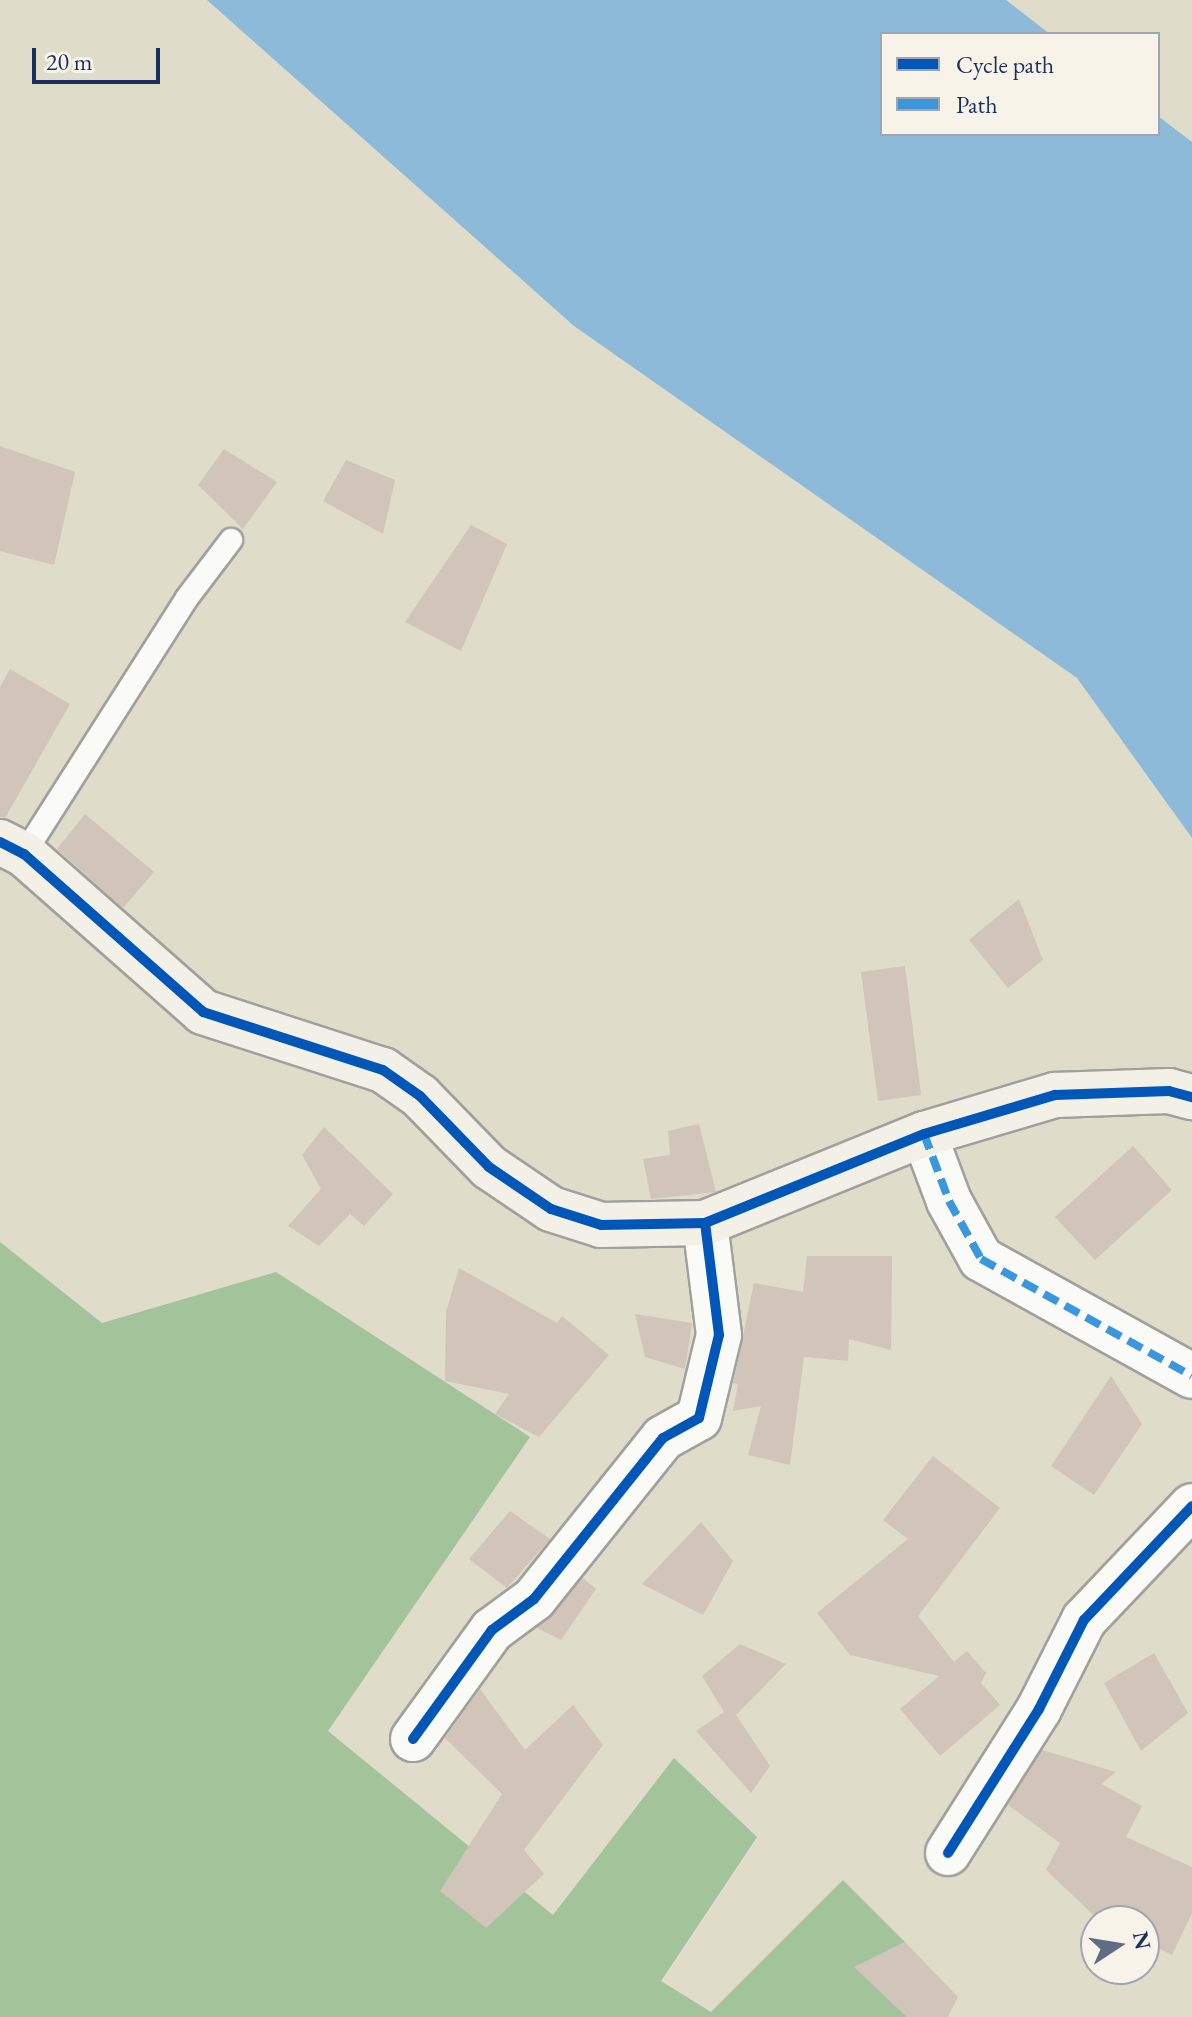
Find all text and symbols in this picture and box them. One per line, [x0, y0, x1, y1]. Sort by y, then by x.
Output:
scale bar [36, 32, 164, 82]
legend [880, 32, 1160, 136]
text: 20 m [46, 46, 93, 77]
text: Cycle path [956, 49, 1054, 80]
text: Path [956, 89, 998, 120]
north arrow [1080, 1905, 1160, 1985]
text: N [1126, 1929, 1158, 1952]

